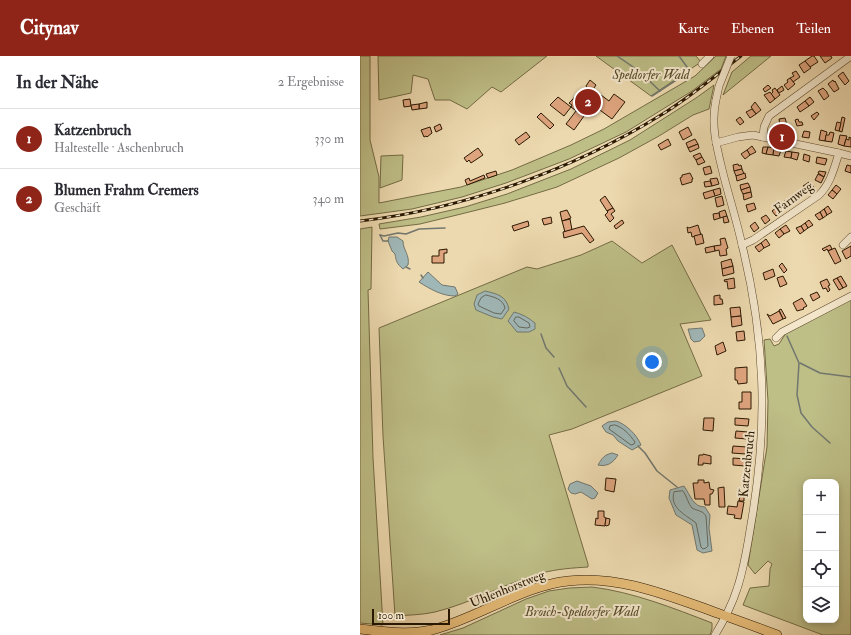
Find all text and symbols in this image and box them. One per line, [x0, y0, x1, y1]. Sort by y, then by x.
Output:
text: Citynav [20, 16, 79, 40]
text: Karte [678, 20, 709, 37]
text: Ebenen [731, 20, 774, 37]
text: Teilen [796, 20, 831, 37]
park label: Speldorfer Wald [611, 67, 691, 83]
text: In der Nähe [16, 72, 98, 93]
text: 2 Ergebnisse [278, 74, 344, 90]
pin: 2 [575, 87, 601, 117]
text: Katzenbruch [54, 121, 131, 140]
pin: 1 [769, 122, 795, 152]
text: 1 [27, 131, 31, 147]
text: 330 m [315, 131, 344, 147]
text: Haltestelle · Aschenbruch [54, 140, 184, 156]
street label: Farnweg [771, 178, 817, 217]
text: Blumen Frahm Cremers [54, 181, 199, 200]
text: 2 [26, 191, 32, 207]
text: 340 m [313, 191, 344, 207]
text: Geschäft [54, 200, 101, 216]
your location [642, 352, 662, 372]
street label: Katzenbruch [736, 430, 758, 498]
map controls [803, 479, 839, 623]
button: + [803, 479, 839, 515]
button: − [803, 515, 839, 551]
button: locate [803, 551, 839, 587]
street label: Uhlenhorstweg [468, 566, 548, 611]
button: layers [803, 587, 839, 623]
park label: Broich-Speldorfer Wald [524, 604, 641, 620]
scale bar [372, 607, 450, 626]
text: 100 m [378, 609, 404, 622]

